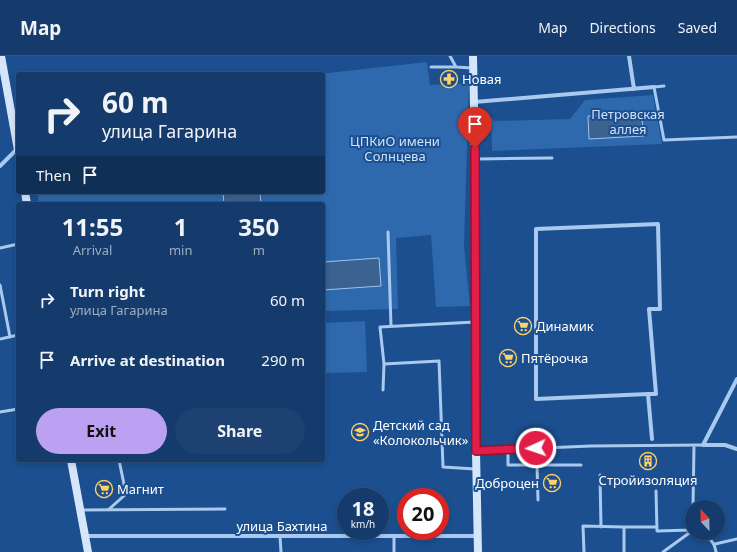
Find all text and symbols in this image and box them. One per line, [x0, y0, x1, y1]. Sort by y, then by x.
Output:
text: Map [20, 15, 61, 41]
text: Map [538, 18, 567, 37]
text: Directions [589, 18, 656, 37]
text: Saved [678, 18, 717, 37]
pharmacy icon: Новая [439, 69, 459, 89]
place label: Новая [462, 70, 501, 88]
text: 60 m [102, 83, 169, 121]
icon: right [36, 88, 88, 140]
park label: Петровская аллея [591, 105, 665, 138]
pin [458, 107, 492, 148]
icon: arrive [464, 113, 486, 135]
text: улица Гагарина [102, 119, 237, 143]
park label: ЦПКиО имени Солнцева [350, 132, 440, 165]
icon: arrive [79, 164, 101, 186]
text: Then [36, 165, 71, 185]
text: 11:55 [62, 210, 123, 243]
text: 1 [174, 210, 188, 243]
text: 350 [238, 210, 279, 243]
text: Arrival [73, 241, 112, 259]
text: min [169, 241, 192, 259]
text: m [253, 241, 265, 259]
text: Turn right [70, 281, 145, 301]
icon: right [36, 289, 58, 311]
text: 60 m [270, 290, 305, 310]
text: улица Гагарина [70, 301, 168, 319]
supermarket icon: Динамик [513, 316, 533, 336]
place label: Динамик [536, 317, 594, 335]
supermarket icon: Пятёрочка [498, 348, 518, 368]
icon: arrive [36, 349, 58, 371]
place label: Пятёрочка [521, 349, 588, 367]
text: Arrive at destination [70, 350, 225, 370]
text: 290 m [261, 350, 305, 370]
button: Exit [36, 408, 167, 454]
button: Share [175, 408, 305, 454]
place label: Детский сад «Колокольчик» [373, 416, 469, 449]
school or university icon: Детский сад «Колокольчик» [350, 422, 370, 442]
position arrow [515, 427, 557, 469]
building icon: Стройизоляция [638, 451, 658, 471]
place label: Стройизоляция [599, 471, 697, 489]
supermarket icon: Доброцен [542, 473, 562, 493]
place label: Доброцен [475, 474, 539, 492]
supermarket icon: Магнит [94, 479, 114, 499]
place label: Магнит [117, 480, 164, 498]
speed limit sign: 20 [397, 488, 449, 540]
text: 18 [352, 495, 374, 522]
north arrow [685, 500, 725, 540]
map controls [685, 500, 725, 540]
street label: улица Бахтина [236, 517, 328, 535]
text: km/h [351, 517, 375, 531]

